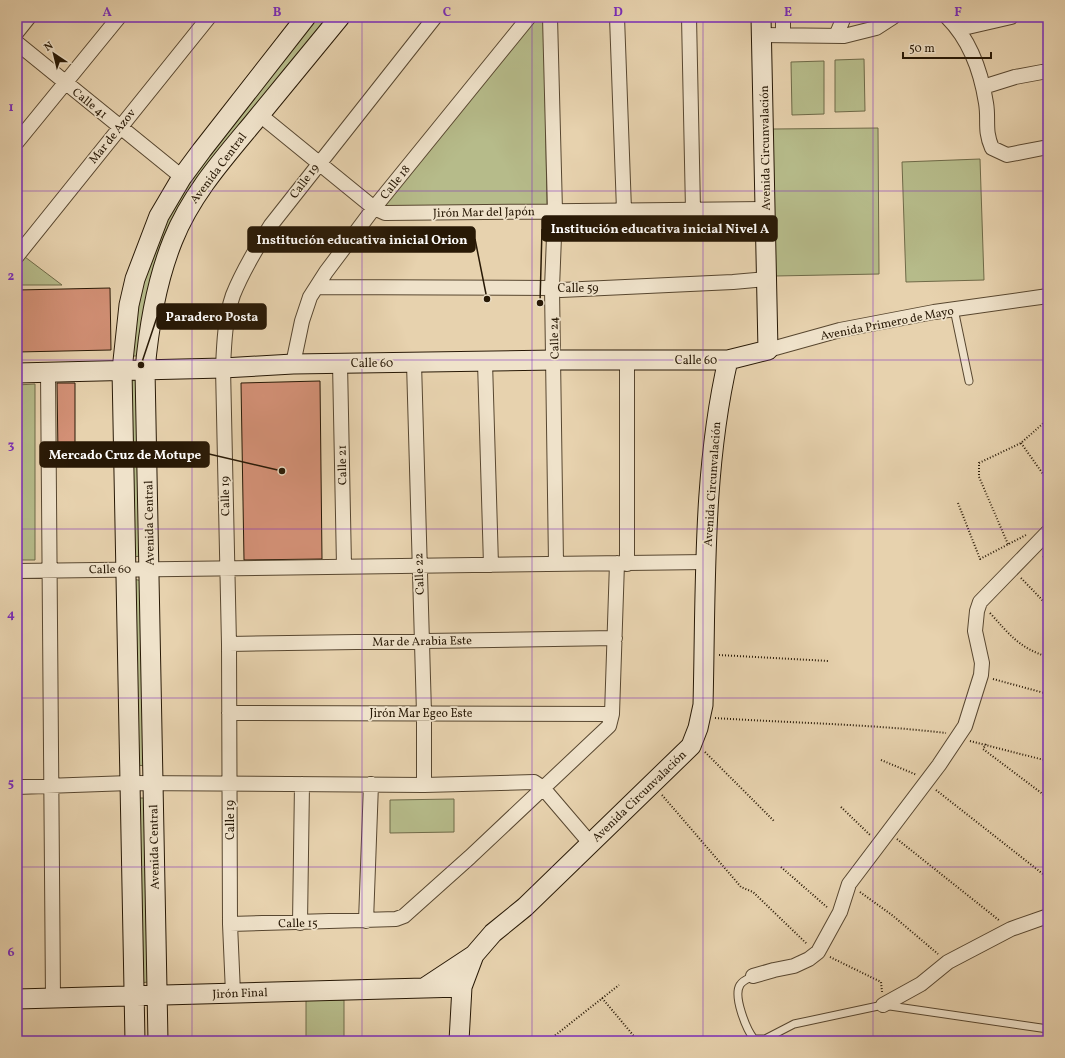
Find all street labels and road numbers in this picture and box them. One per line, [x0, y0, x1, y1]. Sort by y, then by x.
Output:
street label: Calle 41 [68, 85, 110, 123]
street label: Avenida Circunvalación [757, 85, 775, 211]
street label: Mar de Azov [86, 105, 140, 168]
street label: Avenida Central [187, 129, 251, 207]
street label: Calle 19 [286, 161, 323, 202]
street label: Calle 18 [377, 162, 415, 203]
street label: Jirón Mar del Japón [433, 204, 535, 222]
street label: Calle 59 [558, 281, 598, 297]
street label: Avenida Primero de Mayo [819, 303, 955, 345]
street label: Calle 24 [546, 317, 564, 359]
street label: Calle 60 [675, 353, 717, 369]
street label: Calle 60 [351, 356, 393, 372]
street label: Avenida Circunvalación [701, 421, 725, 547]
street label: Calle 21 [335, 445, 351, 485]
street label: Calle 19 [218, 476, 234, 516]
street label: Avenida Central [141, 480, 159, 566]
street label: Calle 22 [411, 553, 429, 595]
street label: Calle 60 [89, 562, 131, 578]
street label: Mar de Arabia Este [372, 633, 472, 651]
street label: Jirón Mar Egeo Este [369, 706, 473, 722]
street label: Avenida Circunvalación [589, 747, 690, 846]
street label: Calle 19 [223, 800, 239, 840]
street label: Avenida Central [146, 804, 164, 890]
street label: Calle 15 [278, 916, 318, 932]
street label: Jirón Final [212, 985, 268, 1003]

